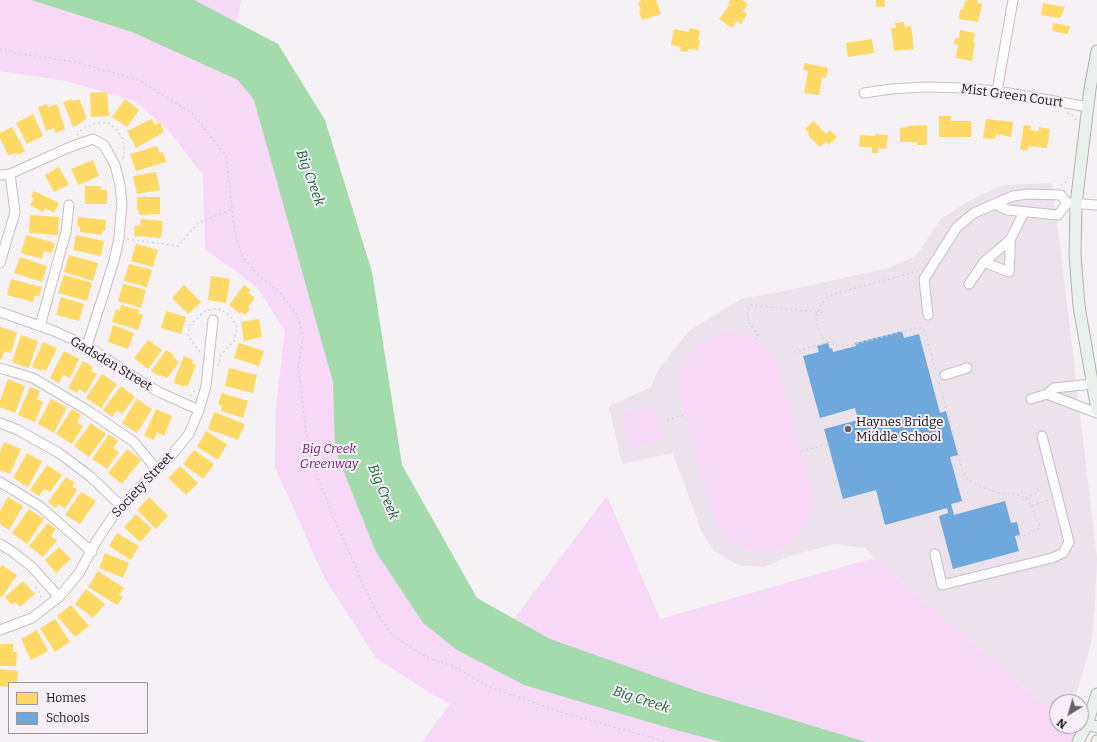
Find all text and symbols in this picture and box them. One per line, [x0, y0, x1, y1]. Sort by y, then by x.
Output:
street label: Mist Green Court [960, 81, 1064, 111]
water label: Big Creek [292, 148, 328, 208]
street label: Gadsden Street [67, 333, 155, 395]
place label: Haynes Bridge Middle School [856, 414, 943, 445]
marker: Haynes Bridge Middle School [843, 424, 853, 434]
park label: Big Creek Greenway [300, 441, 358, 472]
street label: Society Street [109, 449, 177, 521]
water label: Big Creek [364, 462, 402, 522]
legend [8, 682, 148, 734]
water label: Big Creek [610, 683, 672, 717]
text: Homes [46, 691, 86, 705]
north arrow [1049, 694, 1089, 734]
text: Schools [46, 711, 89, 725]
text: N [1055, 715, 1069, 731]

